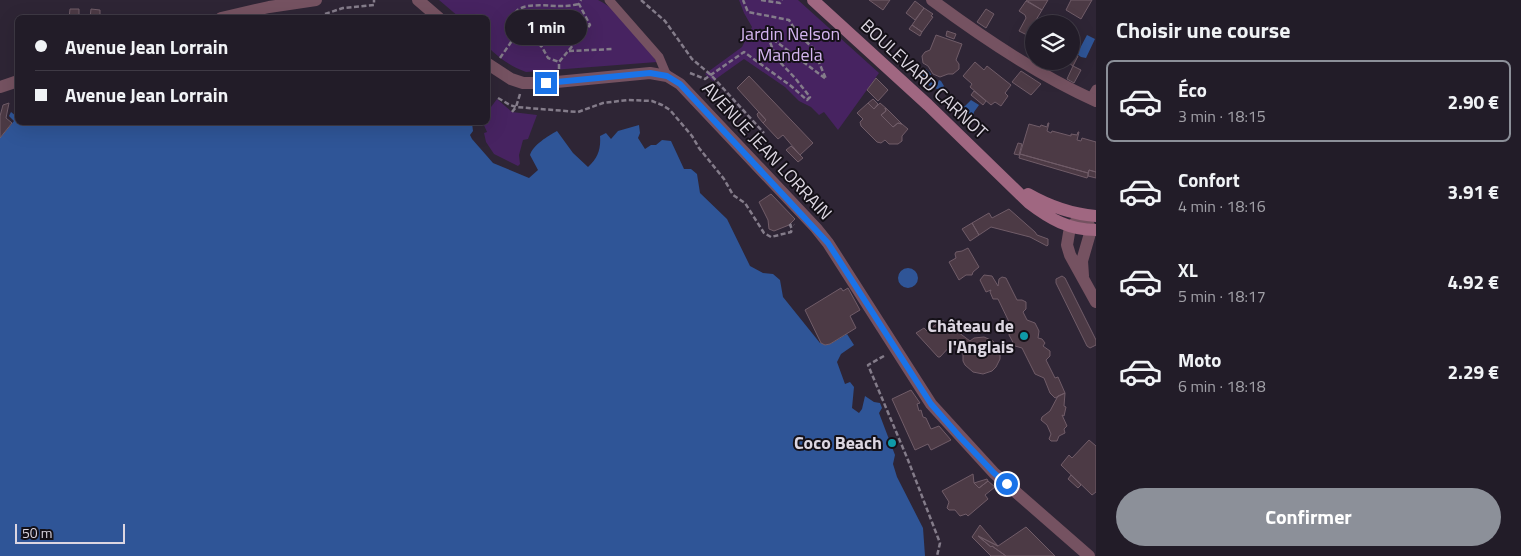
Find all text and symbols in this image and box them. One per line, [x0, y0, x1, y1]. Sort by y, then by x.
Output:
callout: 1 min [505, 11, 587, 46]
street label: BOULEVARD CARNOT [855, 12, 994, 145]
text: Choisir une course [1116, 13, 1290, 47]
text: 1 min [527, 15, 565, 39]
map controls [1025, 15, 1080, 70]
button: layers [1025, 15, 1080, 70]
park label: Jardin Nelson Mandela [740, 20, 840, 68]
text: Avenue Jean Lorrain [65, 32, 228, 61]
route end [535, 72, 557, 94]
text: Éco [1178, 75, 1207, 104]
street label: AVENUE JEAN LORRAIN [696, 76, 839, 226]
icon: car [1118, 79, 1163, 124]
text: Avenue Jean Lorrain [65, 80, 228, 109]
text: 2.90 € [1447, 87, 1499, 116]
text: 3 min · 18:15 [1178, 104, 1266, 128]
text: Confort [1178, 165, 1240, 194]
icon: car [1118, 169, 1163, 214]
text: 3.91 € [1447, 177, 1499, 206]
text: 4 min · 18:16 [1178, 194, 1266, 218]
text: XL [1178, 255, 1198, 284]
icon: car [1118, 259, 1163, 304]
text: 4.92 € [1447, 267, 1499, 296]
text: 5 min · 18:17 [1178, 284, 1266, 308]
place label: Château de l'Anglais [927, 312, 1014, 360]
marker: Château de l'Anglais [1018, 330, 1030, 342]
text: Moto [1178, 345, 1221, 374]
icon: car [1118, 349, 1163, 394]
text: 2.29 € [1447, 357, 1499, 386]
text: 6 min · 18:18 [1178, 374, 1266, 398]
place label: Coco Beach [794, 429, 882, 456]
marker: Coco Beach [886, 437, 898, 449]
route start [996, 473, 1018, 495]
button: Confirmer [1116, 488, 1501, 546]
scale bar [15, 521, 125, 544]
text: 50 m [22, 522, 52, 543]

